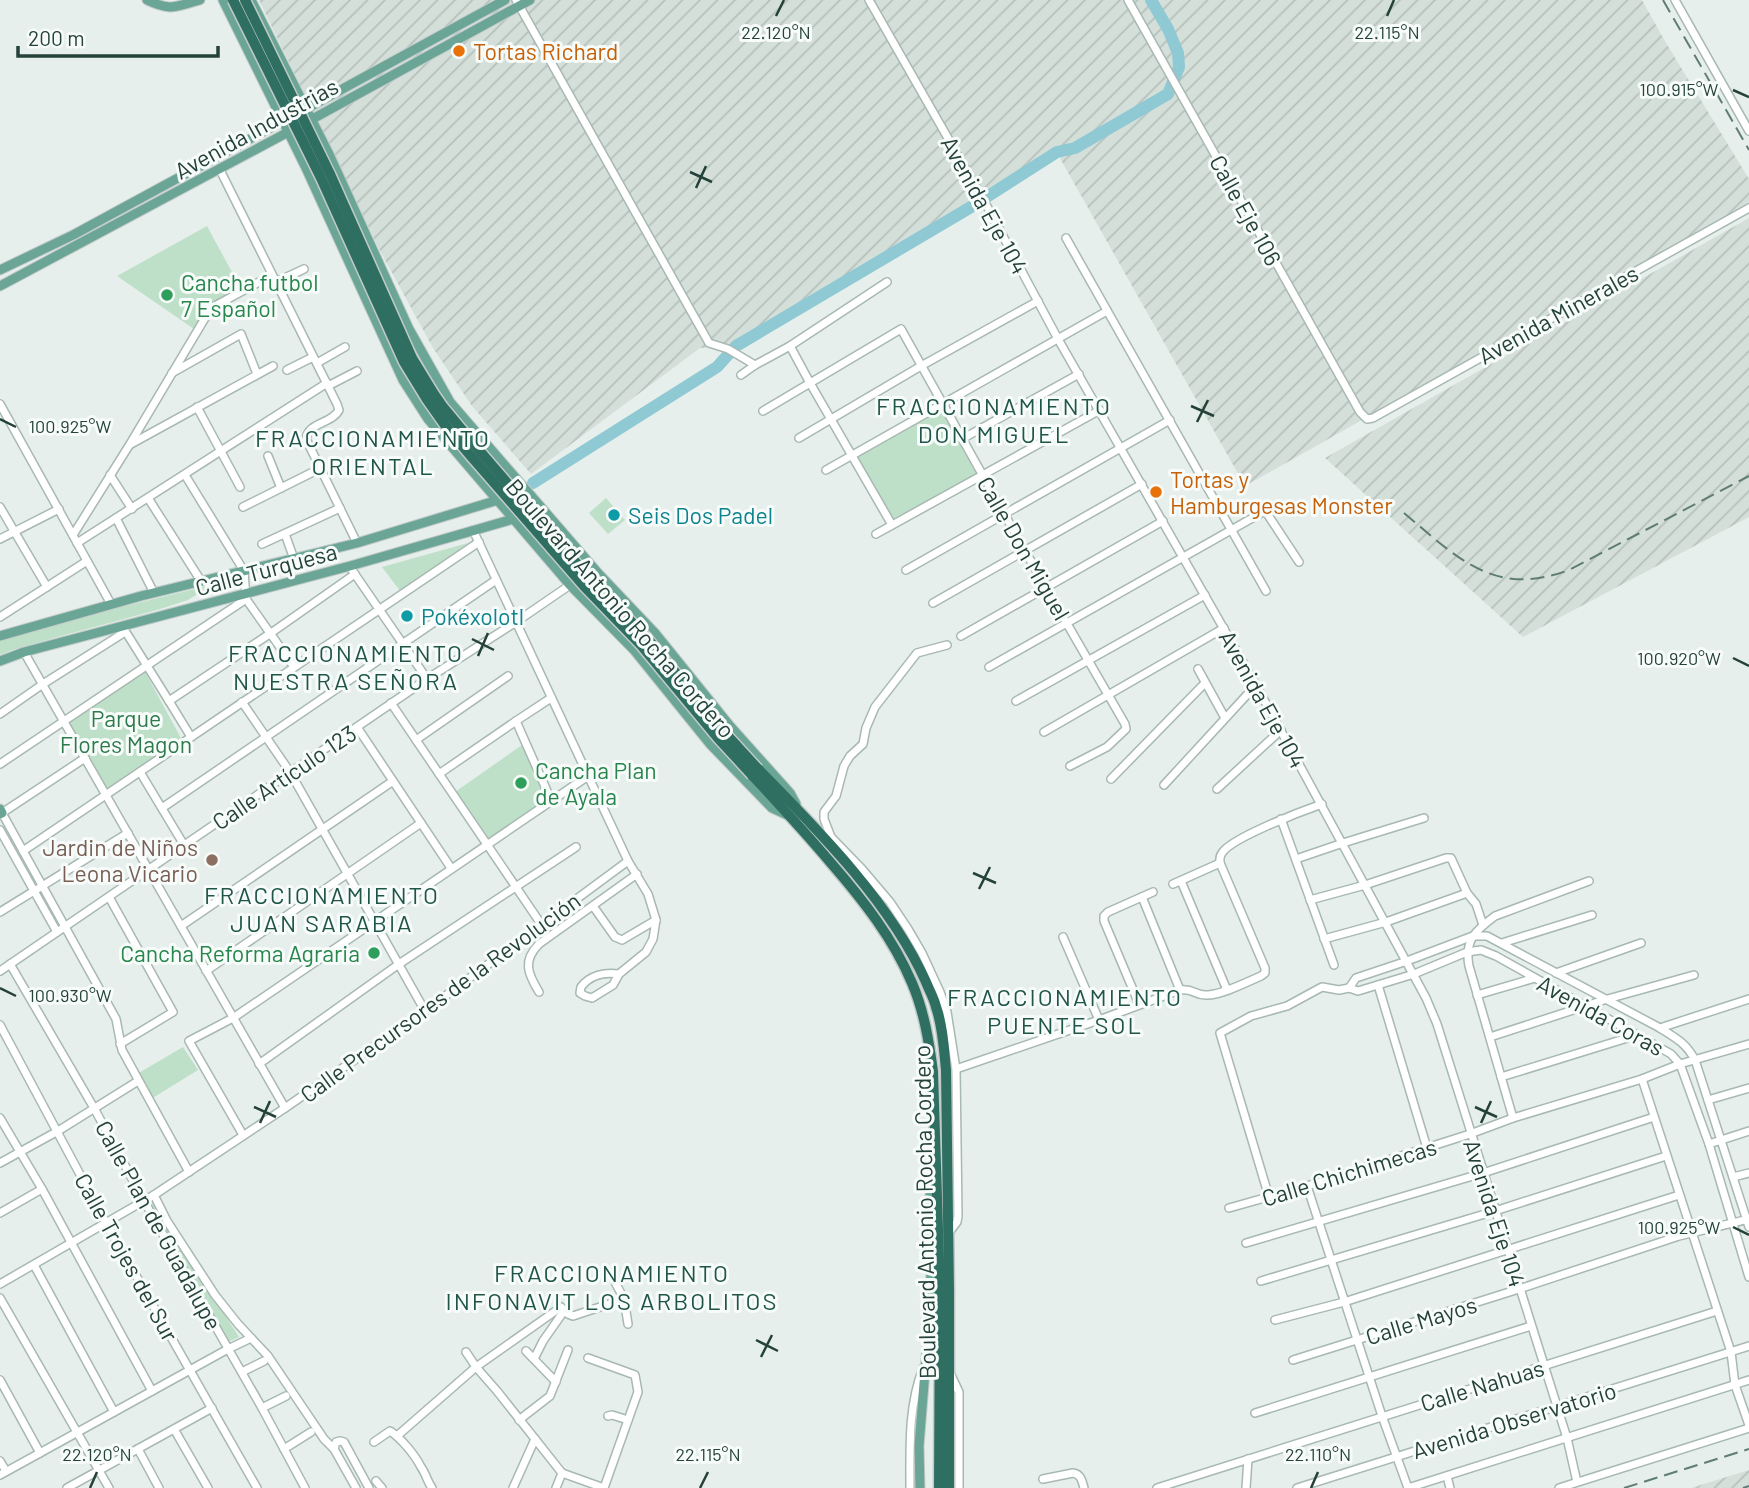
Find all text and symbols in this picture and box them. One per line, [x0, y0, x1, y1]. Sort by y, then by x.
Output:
scale bar [18, 14, 217, 58]
text: 22.120°N [741, 21, 811, 43]
text: 22.115°N [1354, 21, 1420, 43]
text: 200 m [28, 25, 85, 50]
place label: Tortas Richard [473, 37, 618, 65]
marker: Tortas Richard [451, 43, 467, 59]
street label: Avenida Industrias [169, 71, 343, 185]
text: 100.915°W [1640, 78, 1719, 100]
street label: Avenida Eje 104 [936, 131, 1034, 279]
street label: Calle Eje 106 [1204, 150, 1288, 270]
street label: Avenida Minerales [1473, 258, 1643, 370]
place label: Cancha futbol 7 Español [181, 268, 319, 322]
marker: Cancha futbol 7 Español [159, 287, 175, 303]
district label: FRACCIONAMIENTO DON MIGUEL [876, 391, 1112, 448]
text: 100.925°W [29, 415, 111, 437]
district label: FRACCIONAMIENTO ORIENTAL [255, 423, 491, 480]
place label: Tortas y Hamburgesas Monster [1170, 465, 1393, 519]
street label: Calle Don Miguel [972, 471, 1076, 625]
street label: Boulevard Antonio Rocha Cordero [501, 473, 741, 743]
marker: Tortas y Hamburgesas Monster [1148, 484, 1164, 500]
place label: Seis Dos Padel [628, 501, 773, 529]
marker: Seis Dos Padel [606, 507, 622, 523]
street label: Calle Turquesa [192, 537, 340, 601]
place label: Pokéxolotl [421, 602, 524, 630]
marker: Pokéxolotl [399, 608, 415, 624]
street label: Avenida Eje 104 [1214, 625, 1312, 773]
district label: FRACCIONAMIENTO NUESTRA SEÑORA [228, 638, 464, 695]
text: 100.920°W [1637, 647, 1721, 669]
park label: Parque Flores Magon [60, 704, 192, 758]
street label: Calle Artículo 123 [207, 719, 361, 835]
place label: Cancha Plan de Ayala [535, 756, 657, 810]
marker: Cancha Plan de Ayala [513, 775, 529, 791]
place label: Jardin de Niños Leona Vicario [42, 833, 198, 887]
marker: Jardin de Niños Leona Vicario [204, 852, 220, 868]
district label: FRACCIONAMIENTO JUAN SARABIA [204, 880, 440, 937]
street label: Calle Precursores de la Revolución [294, 886, 586, 1108]
place label: Cancha Reforma Agraria [120, 939, 360, 967]
marker: Cancha Reforma Agraria [366, 945, 382, 961]
street label: Avenida Coras [1533, 969, 1669, 1061]
district label: FRACCIONAMIENTO PUENTE SOL [947, 982, 1183, 1039]
text: 100.930°W [28, 984, 112, 1006]
street label: Boulevard Antonio Rocha Cordero [907, 1045, 941, 1379]
street label: Calle Plan de Guadalupe [90, 1115, 228, 1335]
street label: Calle Chichimecas [1258, 1132, 1440, 1212]
street label: Avenida Eje 104 [1458, 1136, 1532, 1290]
street label: Calle Trojes del Sur [69, 1168, 185, 1346]
text: 100.925°W [1638, 1216, 1720, 1238]
district label: FRACCIONAMIENTO INFONAVIT LOS ARBOLITOS [446, 1258, 778, 1315]
street label: Calle Mayos [1362, 1290, 1480, 1350]
street label: Calle Nahuas [1417, 1353, 1547, 1417]
street label: Avenida Observatorio [1408, 1376, 1620, 1464]
text: 22.120°N [62, 1443, 132, 1465]
text: 22.115°N [675, 1443, 741, 1465]
text: 22.110°N [1285, 1443, 1351, 1465]

